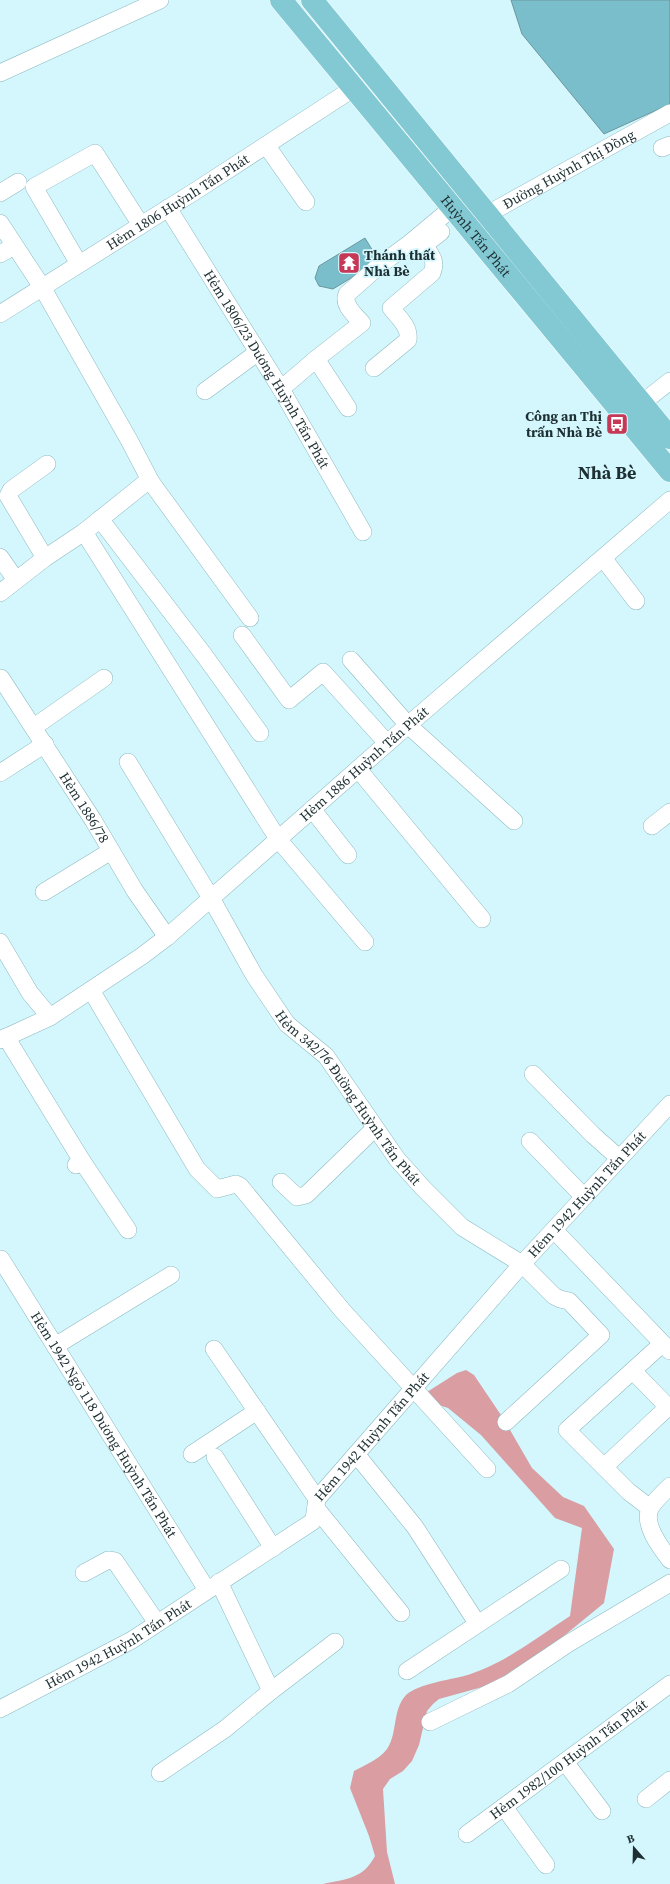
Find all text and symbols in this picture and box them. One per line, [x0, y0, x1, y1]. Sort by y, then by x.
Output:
street label: Đường Huỳnh Thị Đồng [499, 124, 638, 214]
street label: Hẻm 1806 Huỳnh Tấn Phát [102, 149, 253, 255]
street label: Huỳnh Tấn Phát [436, 191, 516, 281]
place label: Thánh thất Nhà Bè [364, 245, 436, 281]
temple icon: Thánh thất Nhà Bè [336, 250, 362, 276]
street label: Hẻm 1806/23 Dương Huỳnh Tấn Phát [199, 266, 335, 473]
place label: Công an Thị trấn Nhà Bè [525, 406, 603, 442]
bus stop icon: Công an Thị trấn Nhà Bè [604, 411, 630, 437]
district label: Nhà Bè [578, 460, 636, 485]
street label: Hẻm 1886 Huỳnh Tấn Phát [295, 701, 433, 826]
street label: Hẻm 1886/78 [54, 768, 114, 847]
street label: Hẻm 342/76 Đường Huỳnh Tấn Phát [270, 1006, 426, 1190]
street label: Hẻm 1942 Huỳnh Tấn Phát [523, 1126, 651, 1262]
street label: Hẻm 1942 Ngõ 118 Dương Huỳnh Tấn Phát [26, 1308, 182, 1542]
street label: Hẻm 1942 Huỳnh Tấn Phát [310, 1367, 434, 1506]
street label: Hẻm 1942 Huỳnh Tấn Phát [42, 1594, 196, 1694]
street label: Hẻm 1982/100 Huỳnh Tấn Phát [485, 1694, 652, 1824]
north arrow [614, 1828, 654, 1868]
text: B [625, 1831, 637, 1847]

